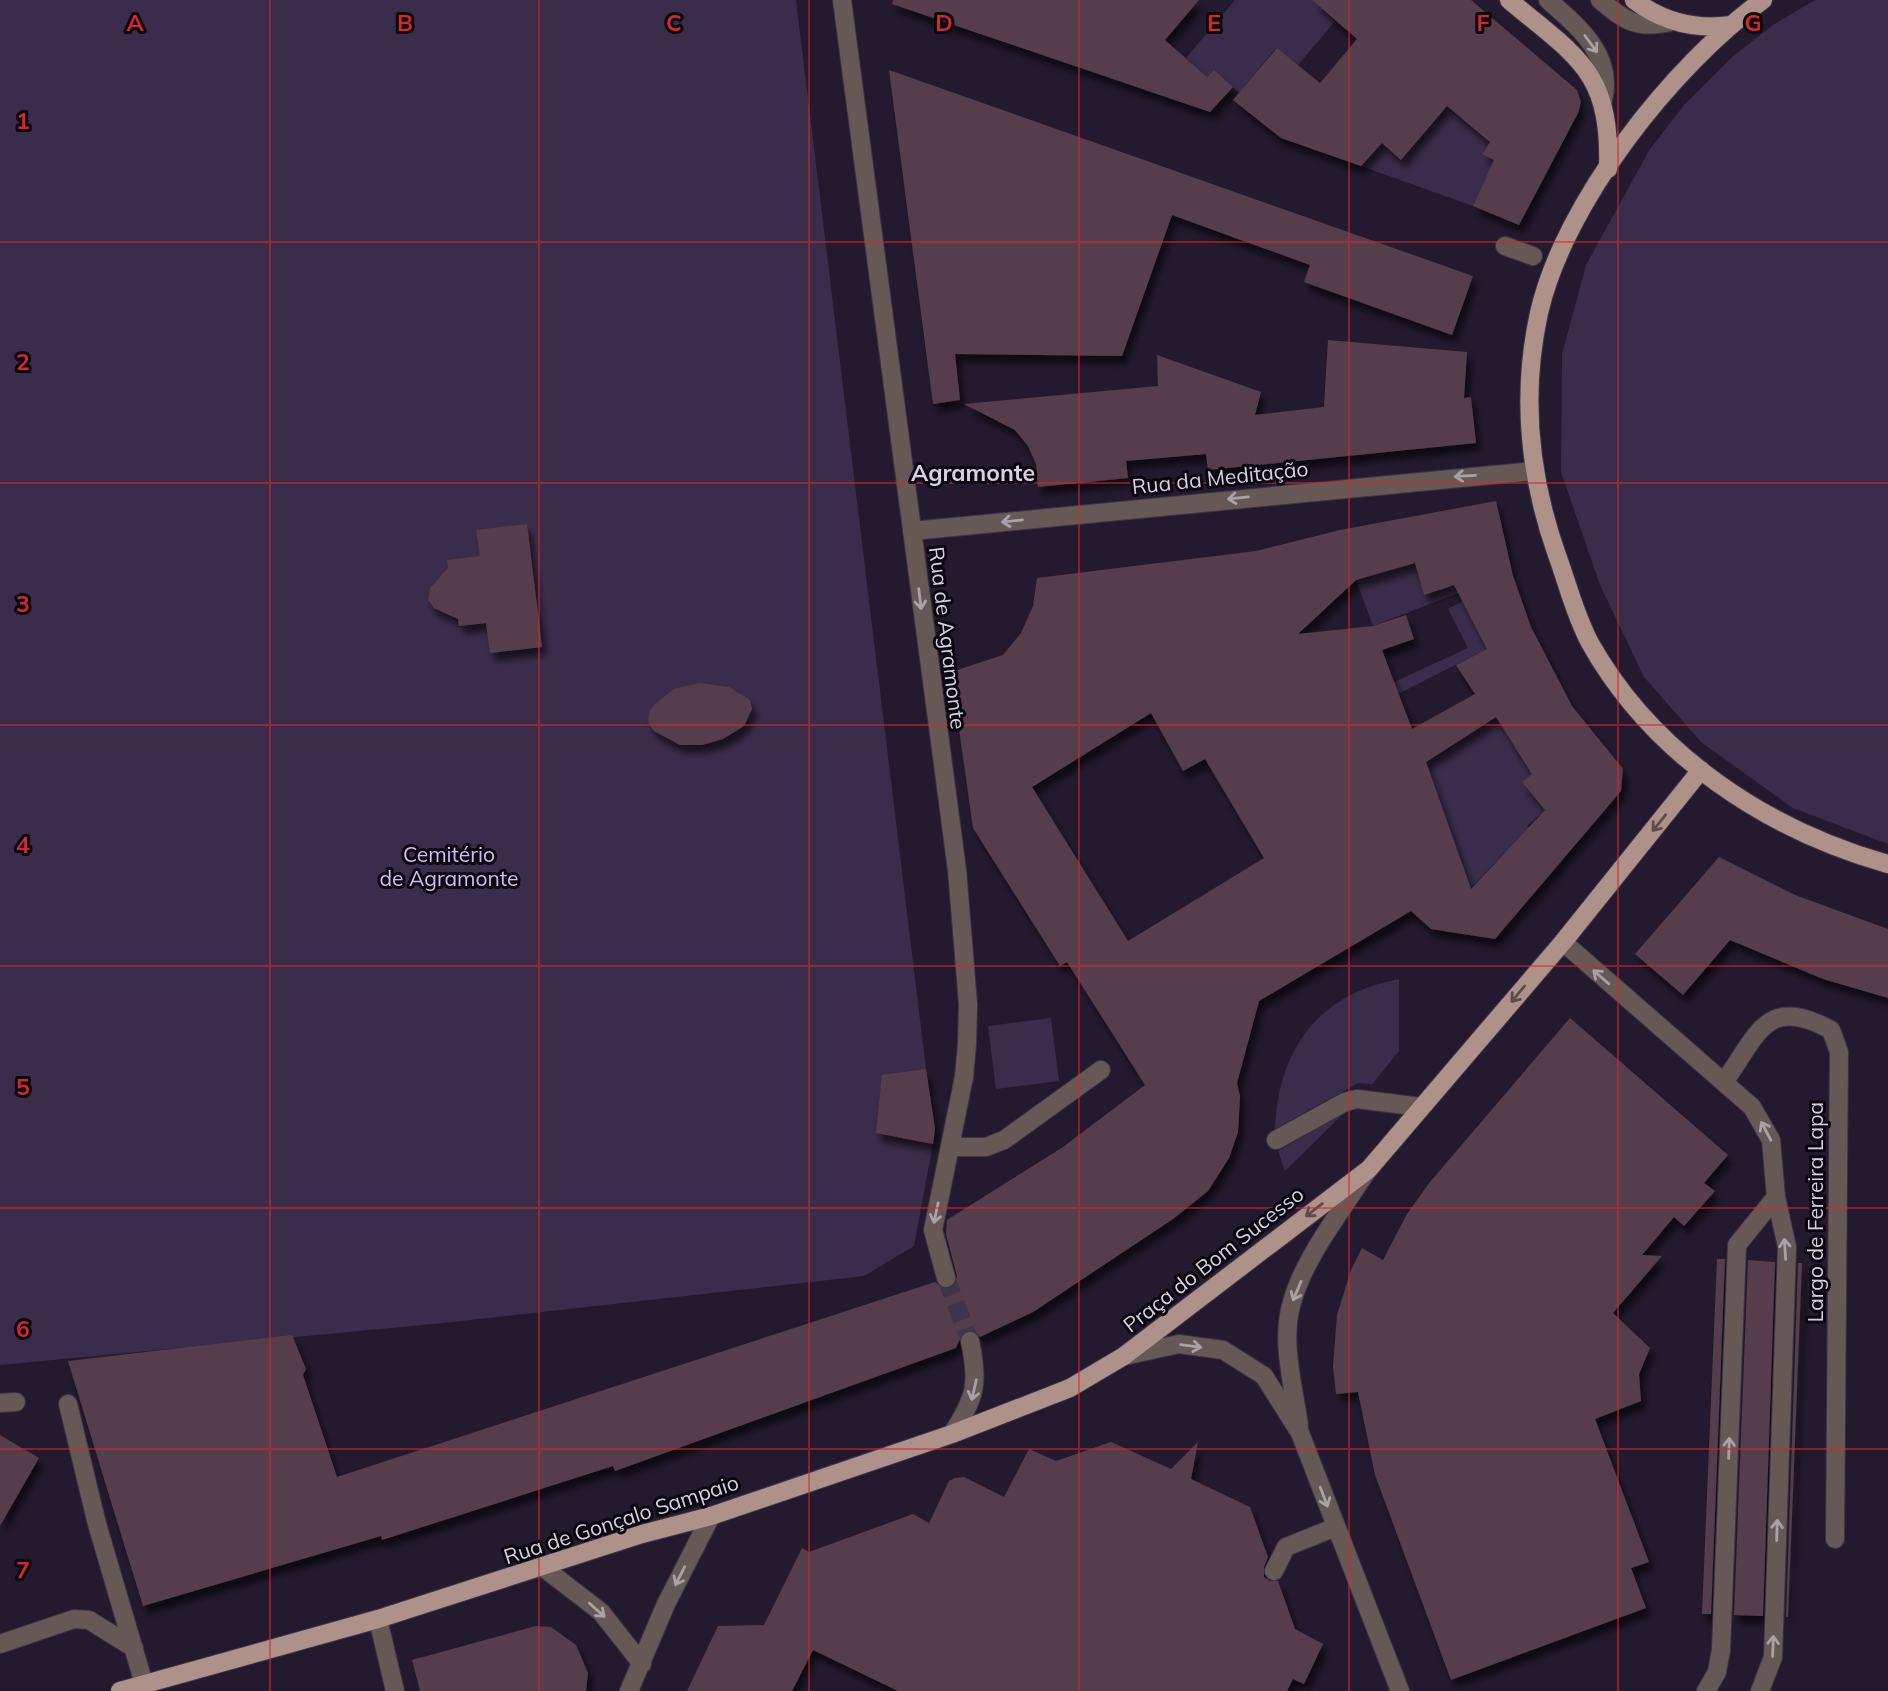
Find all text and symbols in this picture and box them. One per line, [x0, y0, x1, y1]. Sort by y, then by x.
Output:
text: A [126, 8, 144, 37]
text: B [397, 8, 413, 37]
text: C [666, 8, 682, 37]
text: D [935, 8, 953, 37]
text: E [1207, 8, 1221, 37]
text: F [1476, 8, 1490, 37]
text: G [1744, 8, 1762, 37]
one-way arrow [1583, 34, 1598, 53]
text: 1 [16, 106, 30, 135]
text: 2 [16, 347, 30, 376]
street label: Rua da Meditação [1130, 455, 1310, 499]
district label: Agramonte [911, 458, 1035, 487]
one-way arrow [1454, 469, 1477, 482]
one-way arrow [1228, 492, 1250, 505]
one-way arrow [1001, 515, 1024, 528]
street label: Rua de Agramonte [924, 545, 972, 731]
one-way arrow [914, 587, 927, 610]
text: 3 [16, 589, 30, 618]
one-way arrow [1651, 814, 1666, 832]
text: 4 [16, 830, 30, 859]
park label: Cemitério de Agramonte [379, 841, 519, 891]
one-way arrow [1592, 969, 1610, 985]
one-way arrow [1510, 984, 1526, 1002]
text: 5 [16, 1072, 30, 1101]
street label: Largo de Ferreira Lapa [1802, 1102, 1828, 1322]
one-way arrow [1758, 1121, 1772, 1142]
street label: Praça do Bom Sucesso [1118, 1180, 1308, 1338]
one-way arrow [929, 1201, 943, 1224]
one-way arrow [1305, 1202, 1324, 1217]
one-way arrow [1778, 1238, 1791, 1261]
one-way arrow [1289, 1279, 1302, 1301]
text: 6 [16, 1314, 30, 1343]
one-way arrow [1179, 1339, 1202, 1352]
one-way arrow [967, 1378, 980, 1401]
one-way arrow [1723, 1437, 1736, 1460]
street label: Rua de Gonçalo Sampaio [500, 1469, 742, 1569]
one-way arrow [1319, 1485, 1332, 1507]
one-way arrow [1770, 1519, 1784, 1542]
text: 7 [16, 1555, 30, 1584]
one-way arrow [673, 1565, 687, 1586]
one-way arrow [588, 1602, 606, 1618]
one-way arrow [1767, 1635, 1780, 1658]

